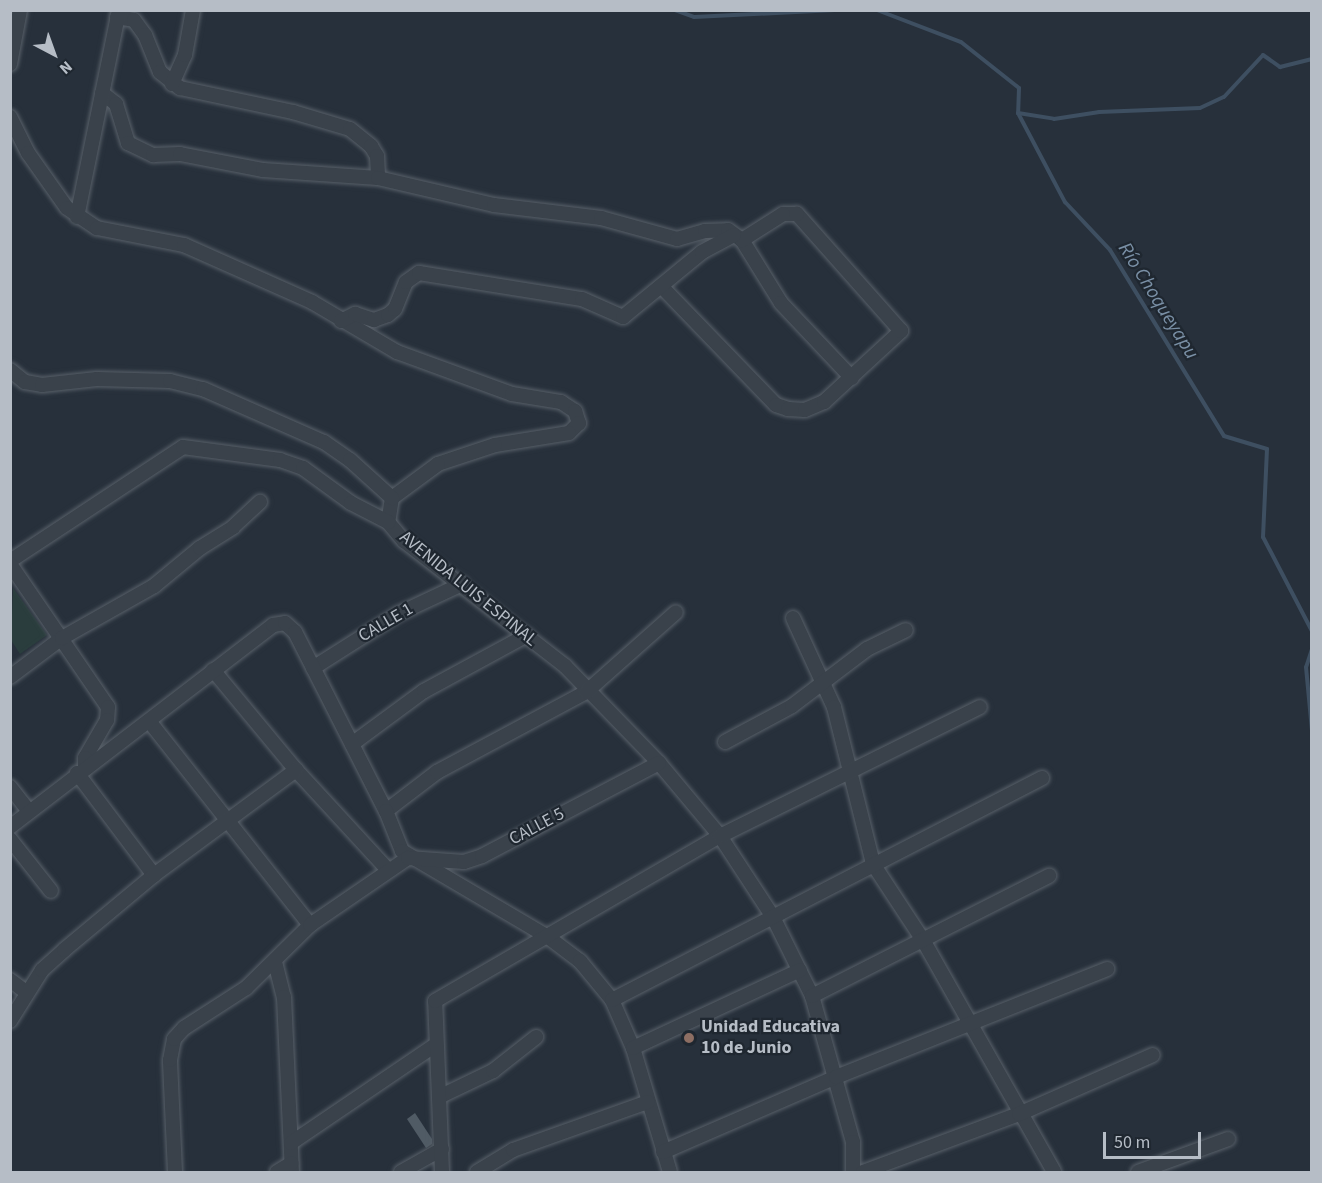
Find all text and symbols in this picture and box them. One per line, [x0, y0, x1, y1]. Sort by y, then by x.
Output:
north arrow [24, 24, 84, 84]
text: N [55, 56, 77, 79]
water label: Río Choqueyapu [1113, 238, 1203, 364]
street label: AVENIDA LUIS ESPINAL [395, 527, 541, 651]
street label: CALLE 1 [355, 599, 417, 647]
street label: CALLE 5 [506, 803, 568, 851]
place label: Unidad Educativa 10 de Junio [701, 1017, 840, 1060]
marker: Unidad Educativa 10 de Junio [682, 1031, 696, 1045]
scale bar [1106, 1120, 1204, 1158]
text: 50 m [1114, 1130, 1150, 1155]

